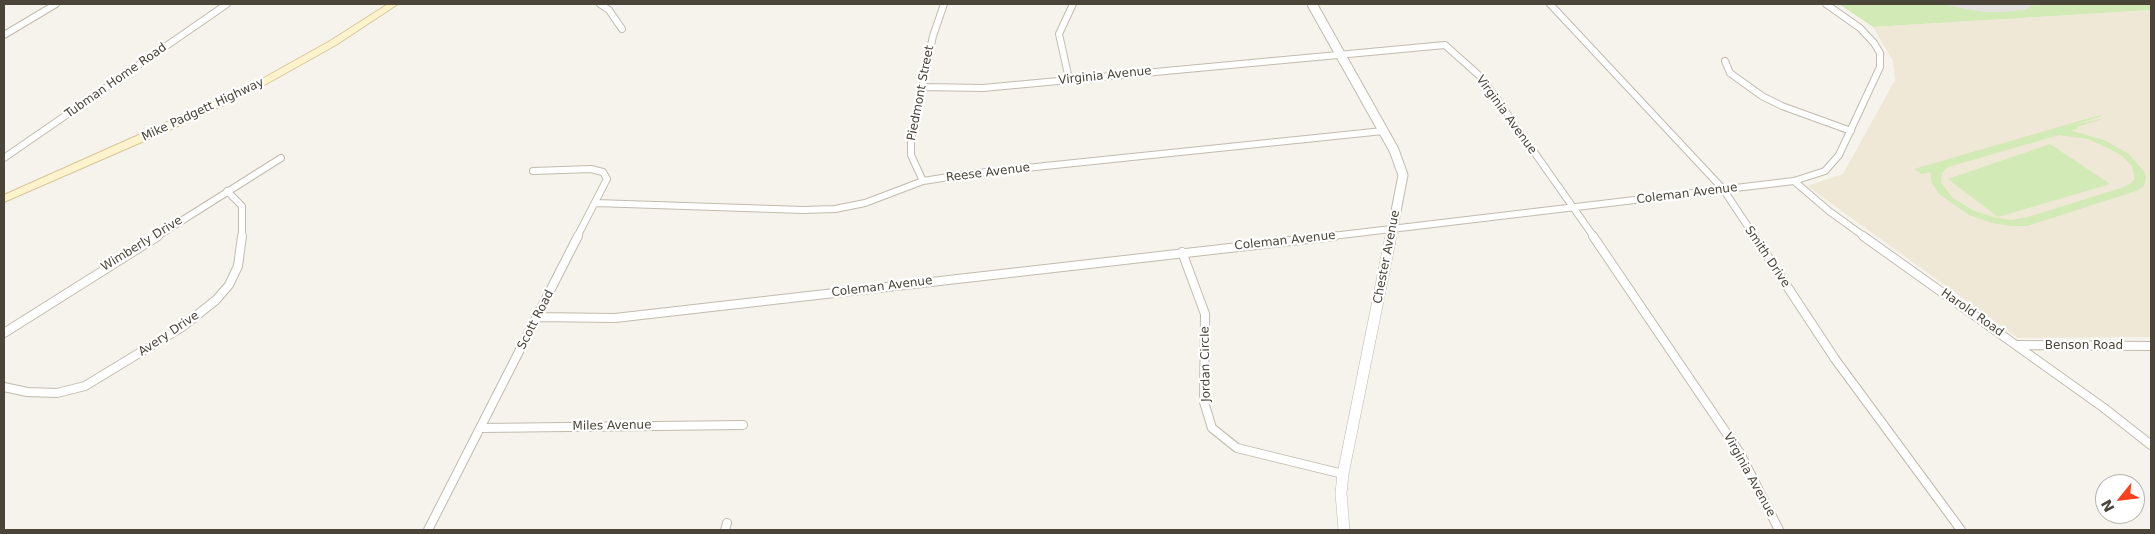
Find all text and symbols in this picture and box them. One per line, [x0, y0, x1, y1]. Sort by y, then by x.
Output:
street label: Tubman Home Road [62, 41, 170, 121]
street label: Piedmont Street [905, 44, 937, 142]
street label: Virginia Avenue [1058, 64, 1152, 88]
street label: Virginia Avenue [1473, 73, 1539, 157]
street label: Mike Padgett Highway [140, 75, 266, 145]
street label: Reese Avenue [945, 161, 1031, 185]
street label: Coleman Avenue [1636, 181, 1738, 207]
street label: Chester Avenue [1371, 209, 1403, 305]
street label: Wimberly Drive [99, 213, 185, 275]
street label: Smith Drive [1741, 224, 1793, 290]
street label: Coleman Avenue [1234, 229, 1336, 253]
street label: Coleman Avenue [831, 274, 933, 300]
street label: Harold Road [1938, 286, 2006, 340]
street label: Scott Road [515, 288, 557, 352]
street label: Avery Drive [136, 309, 202, 359]
street label: Jordan Circle [1198, 326, 1214, 402]
street label: Benson Road [2045, 339, 2123, 353]
street label: Miles Avenue [572, 418, 652, 434]
street label: Virginia Avenue [1720, 431, 1778, 519]
north arrow [2095, 474, 2145, 524]
text: N [2098, 497, 2118, 515]

